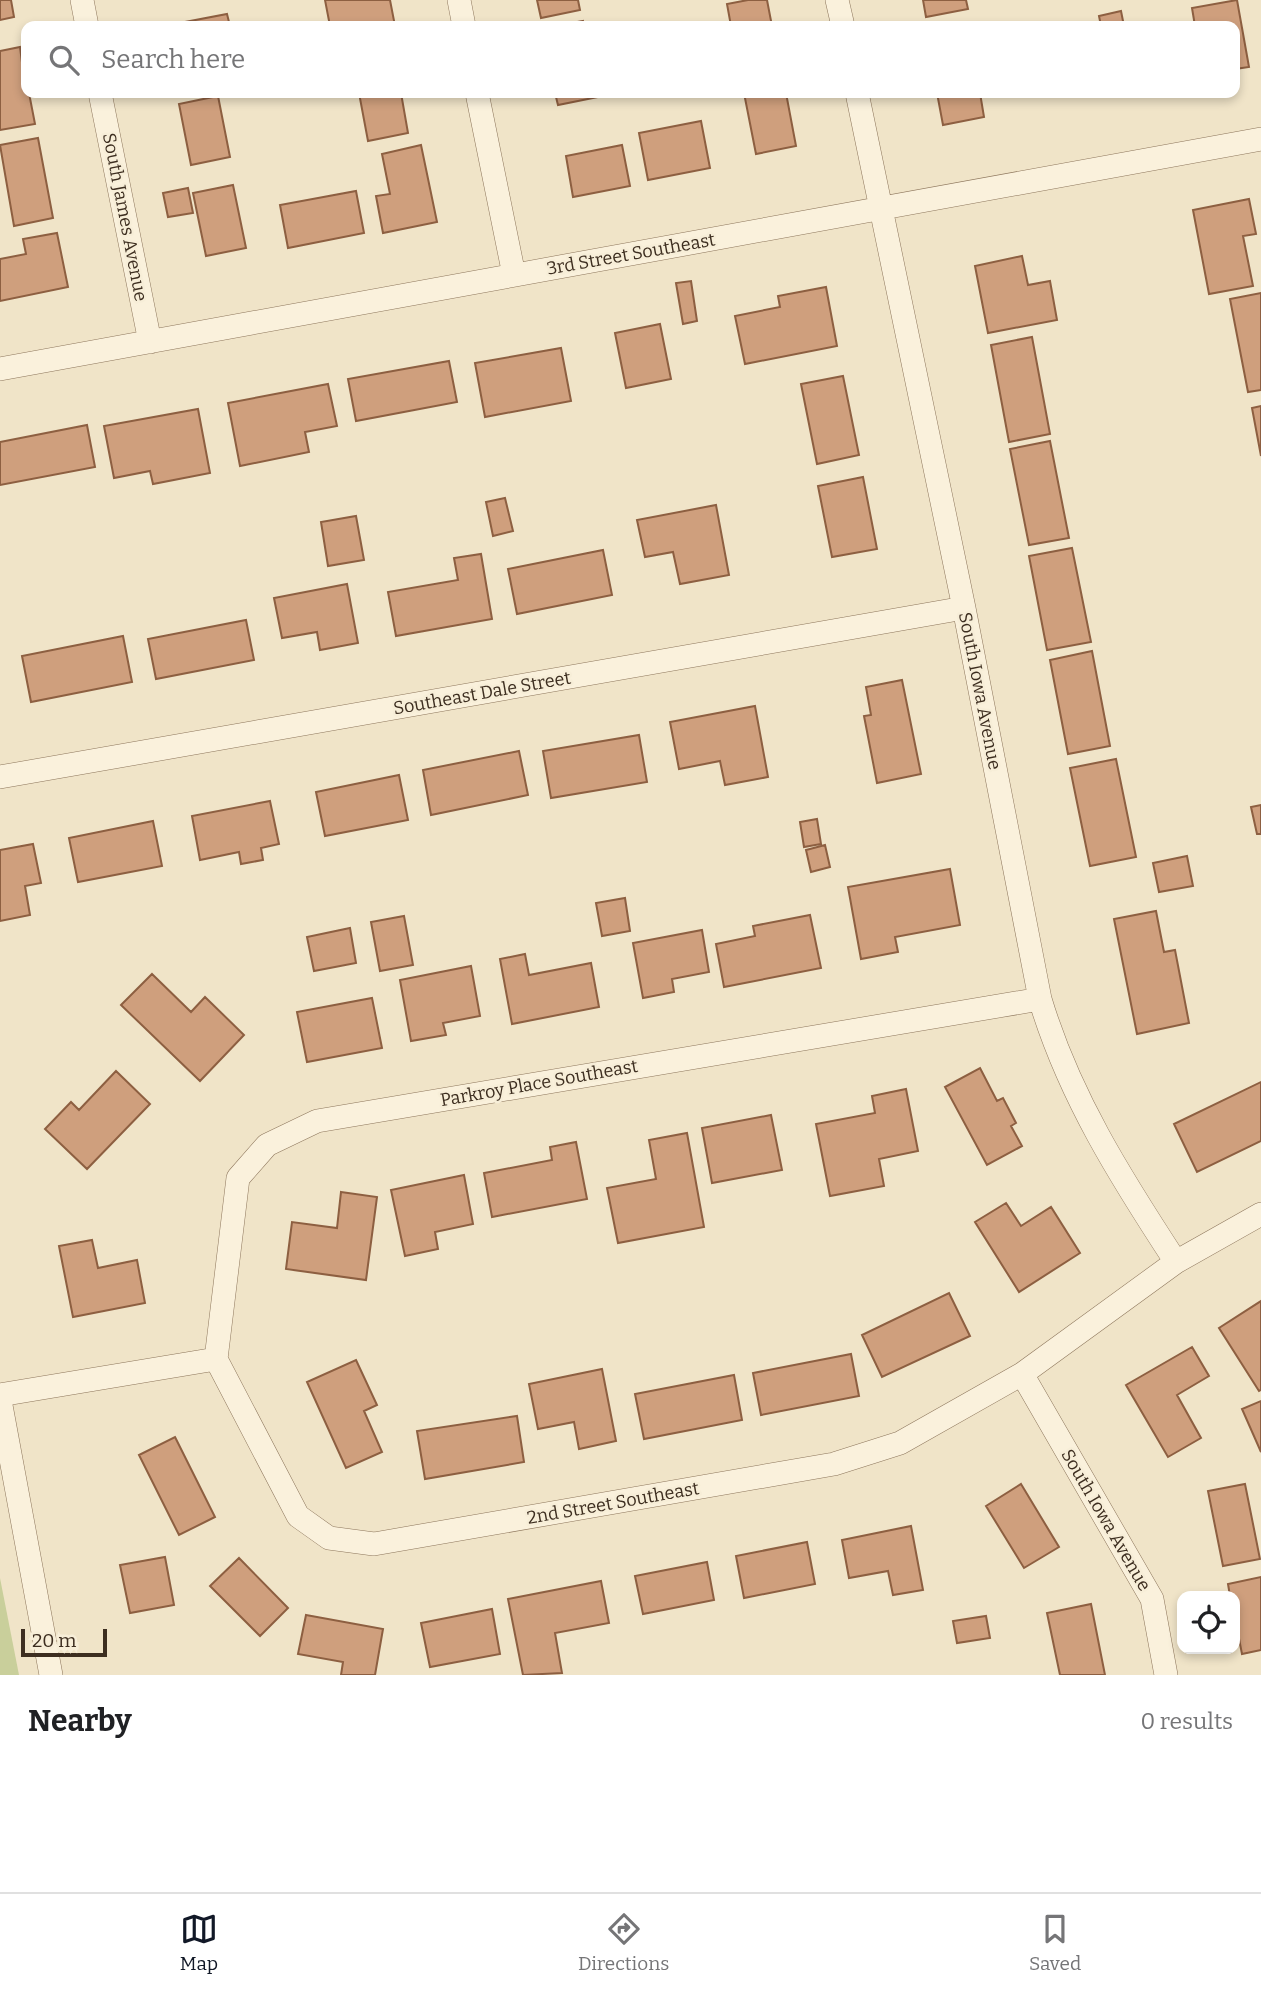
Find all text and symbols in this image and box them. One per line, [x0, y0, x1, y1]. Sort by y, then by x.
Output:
search box [21, 21, 1240, 98]
icon: search [45, 41, 83, 79]
text: Search here [101, 44, 245, 75]
street label: South James Avenue [98, 131, 152, 303]
street label: 3rd Street Southeast [545, 228, 717, 280]
street label: South Iowa Avenue [954, 610, 1006, 772]
street label: Southeast Dale Street [392, 666, 573, 719]
street label: Parkroy Place Southeast [438, 1055, 640, 1111]
street label: South Iowa Avenue [1056, 1445, 1156, 1595]
street label: 2nd Street Southeast [525, 1477, 701, 1529]
map controls [1177, 1591, 1240, 1654]
button: locate [1177, 1591, 1240, 1654]
scale bar [21, 1626, 107, 1658]
text: 20 m [32, 1629, 76, 1652]
text: Nearby [28, 1703, 132, 1739]
text: 0 results [1140, 1707, 1233, 1735]
tab: Map [180, 1910, 218, 1975]
tab: Directions [578, 1910, 669, 1975]
tab: Saved [1029, 1910, 1081, 1975]

